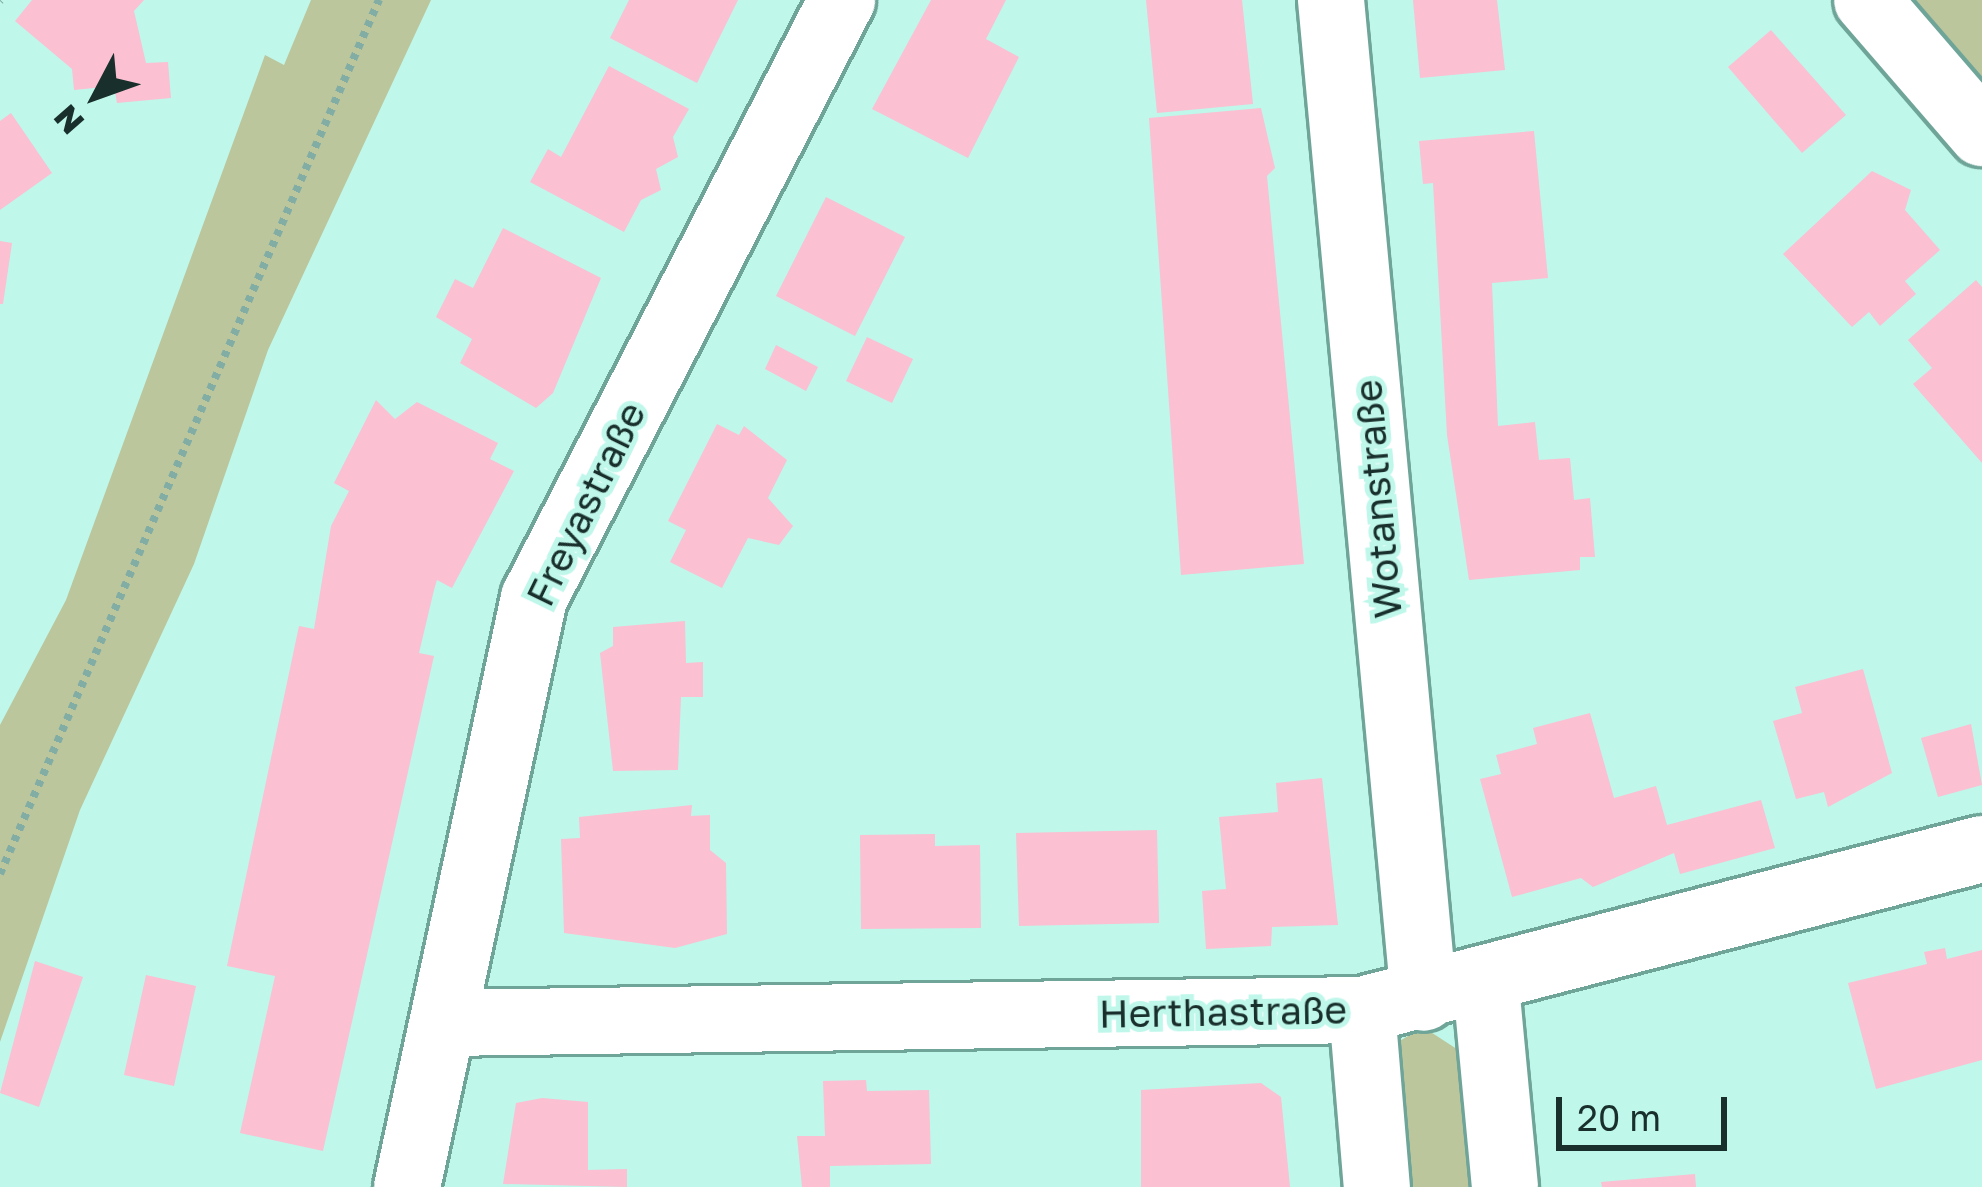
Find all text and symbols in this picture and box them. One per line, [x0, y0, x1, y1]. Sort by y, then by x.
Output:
north arrow [36, 36, 156, 156]
text: N [46, 98, 91, 142]
street label: Wotanstraße [1344, 378, 1412, 620]
street label: Freyastraße [517, 394, 655, 614]
street label: Herthastraße [1098, 986, 1348, 1038]
scale bar [1562, 1073, 1733, 1147]
text: 20 m [1577, 1096, 1661, 1139]

